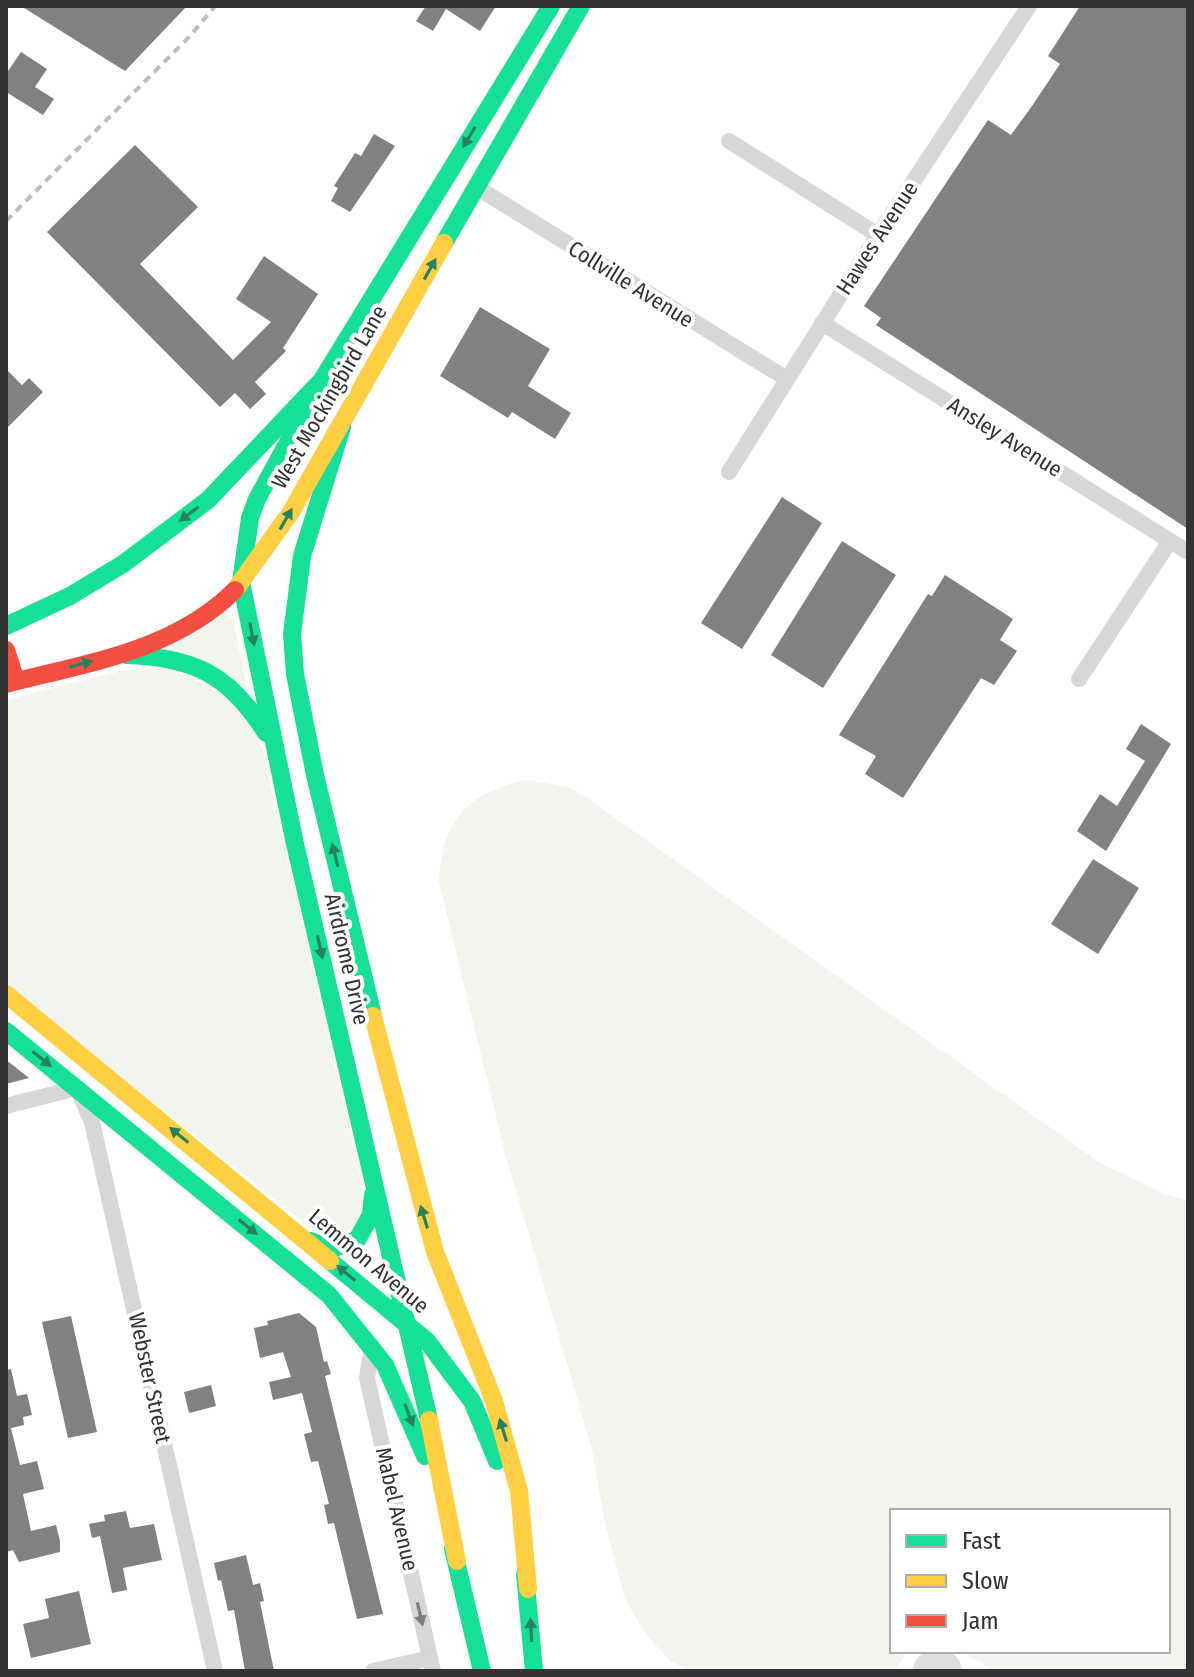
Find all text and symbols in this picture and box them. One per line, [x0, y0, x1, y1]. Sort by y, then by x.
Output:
one-way arrow [462, 126, 476, 148]
street label: Hawes Avenue [830, 176, 924, 300]
street label: Collville Avenue [563, 235, 699, 333]
one-way arrow [423, 258, 437, 280]
street label: West Mockingbird Lane [265, 300, 393, 494]
street label: Ansley Avenue [943, 391, 1067, 483]
one-way arrow [179, 506, 199, 522]
one-way arrow [279, 508, 293, 530]
one-way arrow [246, 622, 258, 647]
one-way arrow [69, 657, 94, 669]
one-way arrow [328, 843, 341, 868]
street label: Airdrome Drive [319, 891, 375, 1027]
one-way arrow [314, 935, 326, 960]
one-way arrow [32, 1050, 52, 1067]
one-way arrow [169, 1127, 189, 1144]
street label: Lemmon Avenue [303, 1203, 435, 1319]
one-way arrow [417, 1204, 430, 1228]
one-way arrow [238, 1219, 259, 1236]
one-way arrow [336, 1265, 356, 1282]
street label: Webster Street [123, 1310, 177, 1447]
one-way arrow [403, 1403, 416, 1427]
one-way arrow [496, 1418, 509, 1442]
street label: Mabel Avenue [370, 1445, 424, 1573]
legend [890, 1509, 1170, 1653]
text: Fast [962, 1527, 1001, 1555]
text: Slow [962, 1567, 1009, 1595]
one-way arrow [415, 1601, 427, 1626]
text: Jam [962, 1607, 999, 1635]
one-way arrow [525, 1617, 538, 1642]

